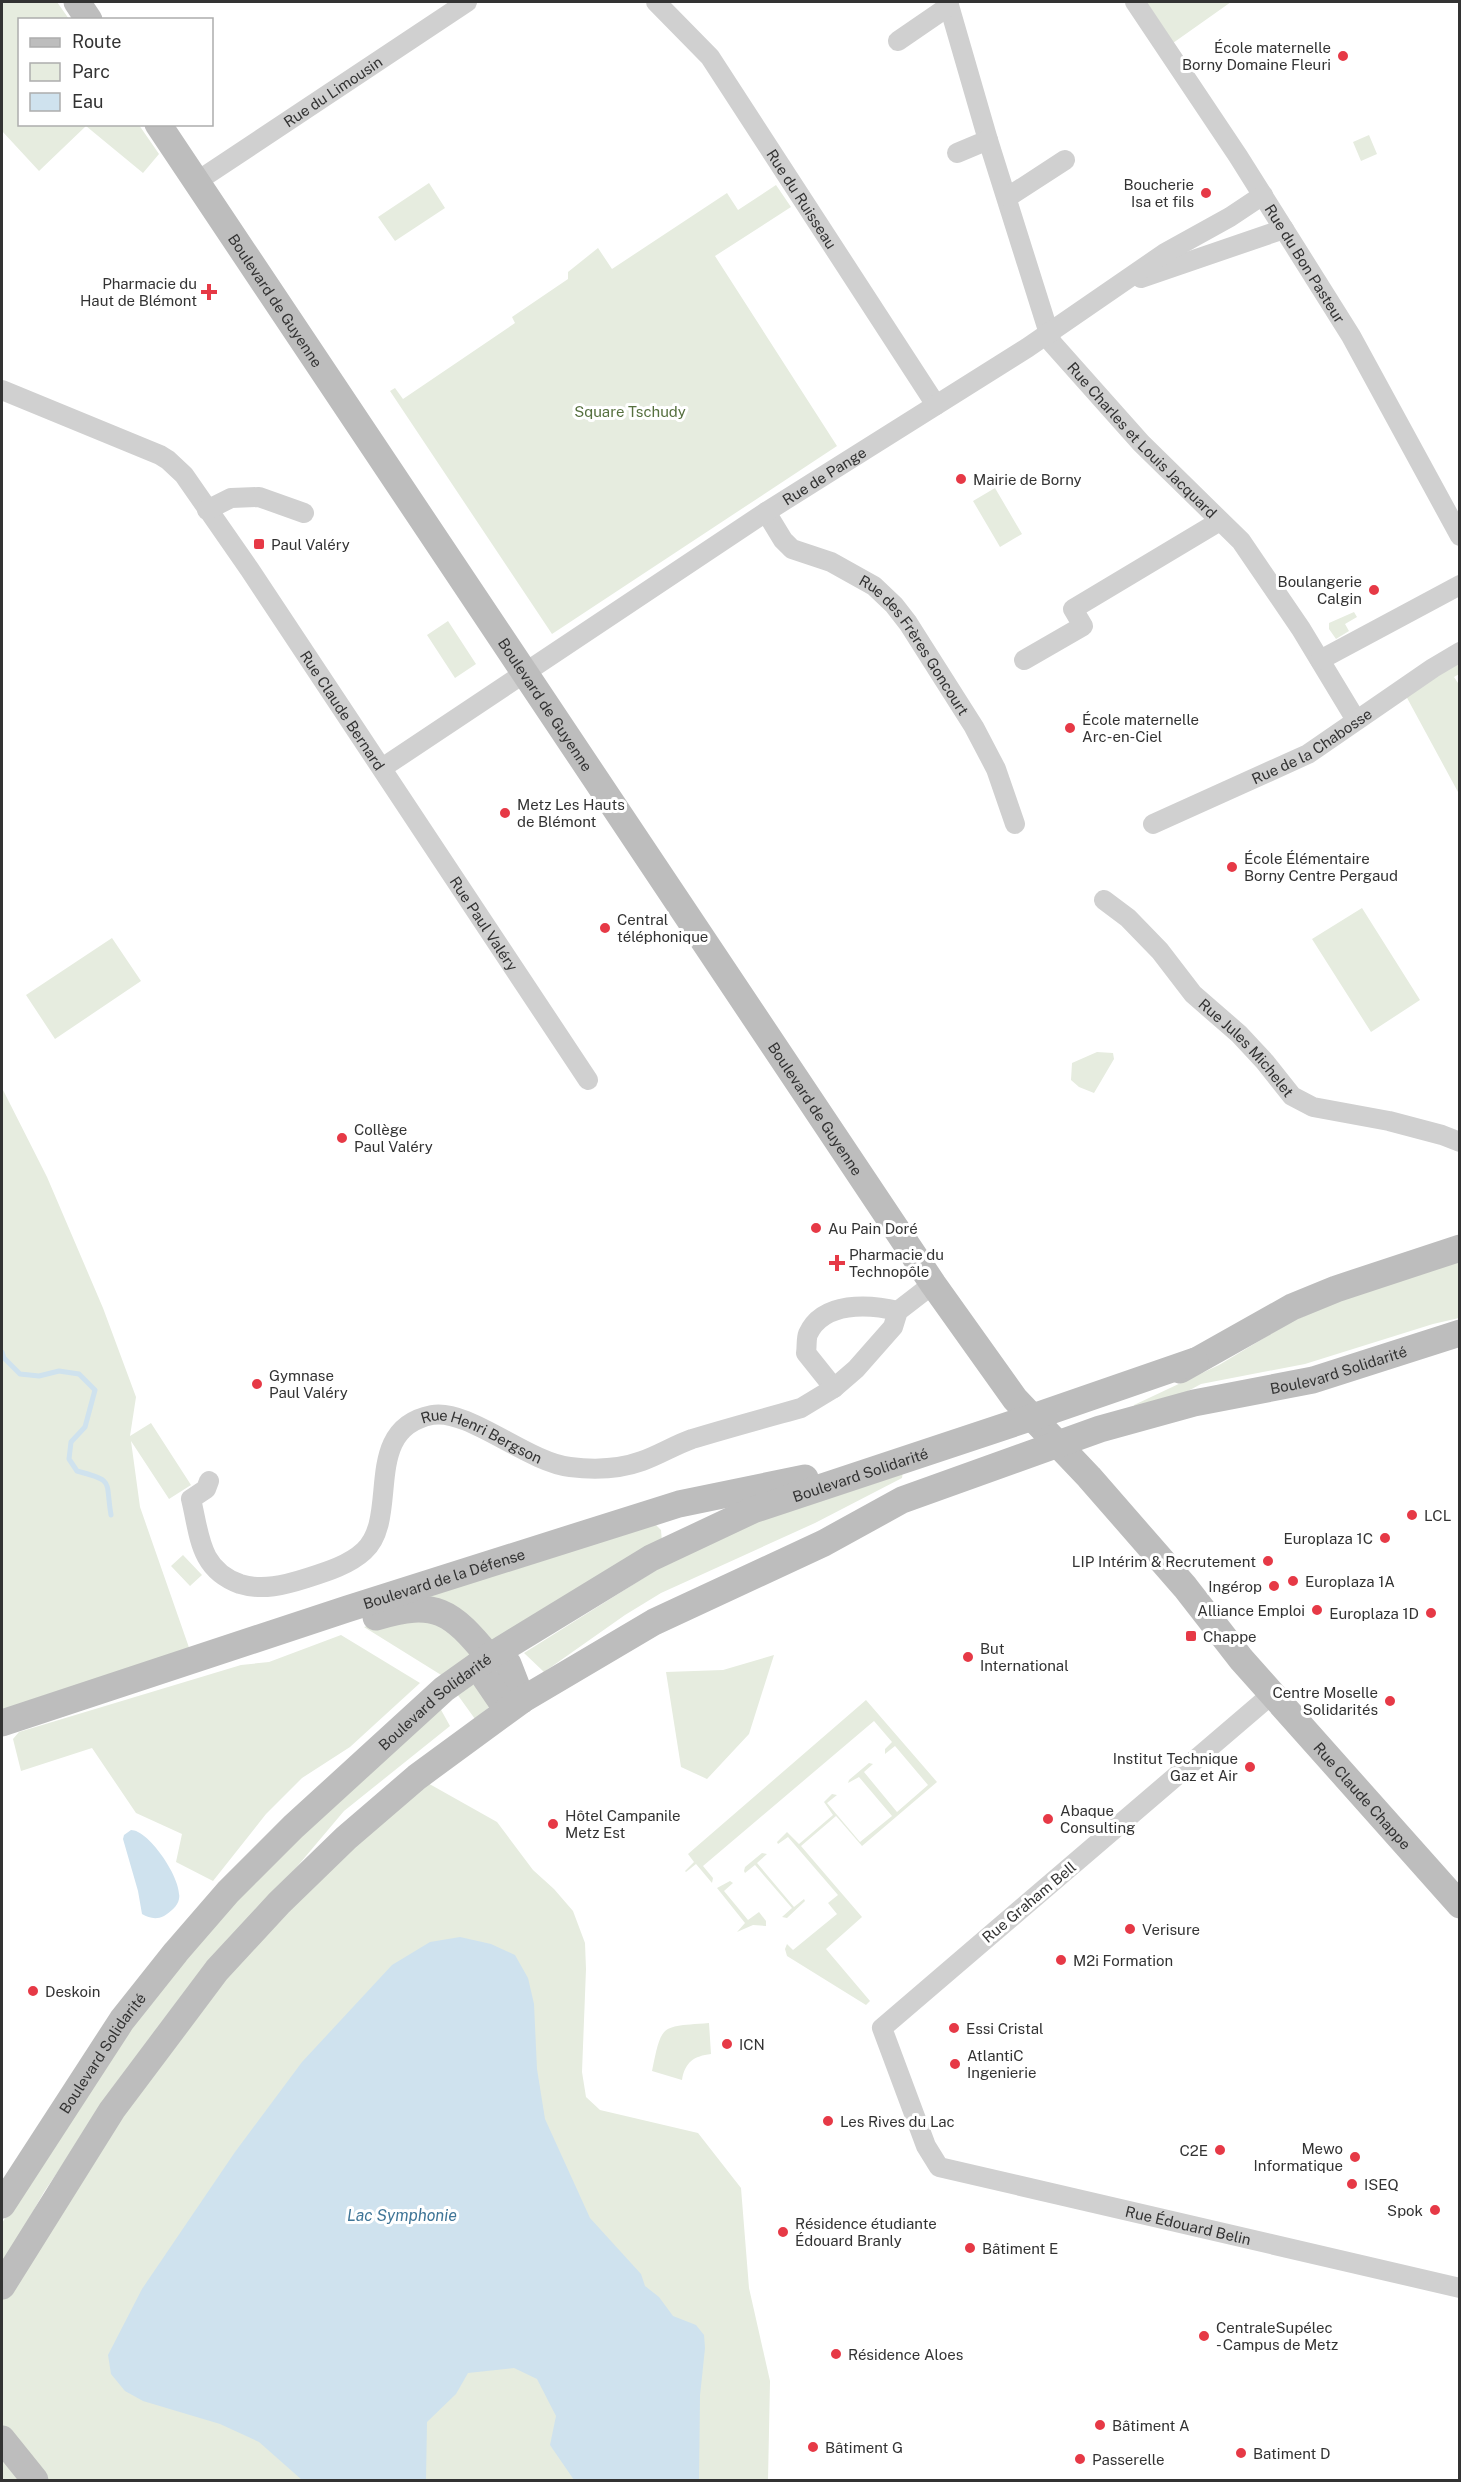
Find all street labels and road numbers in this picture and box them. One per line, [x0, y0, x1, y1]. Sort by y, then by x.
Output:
street label: Rue du Limousin [280, 52, 385, 130]
street label: Rue du Ruisseau [764, 146, 840, 252]
street label: Rue du Bon Pasteur [1262, 201, 1349, 326]
street label: Boulevard de Guyenne [225, 230, 326, 370]
street label: Rue Charles et Louis Jacquard [1064, 358, 1220, 521]
street label: Rue de Pange [779, 443, 869, 508]
street label: Rue des Frères Goncourt [857, 571, 973, 718]
street label: Boulevard de Guyenne [495, 635, 596, 774]
street label: Rue Claude Bernard [297, 647, 389, 773]
street label: Rue de la Chabosse [1249, 704, 1375, 787]
street label: Rue Paul Valéry [447, 873, 522, 974]
street label: Rue Jules Michelet [1196, 995, 1298, 1100]
street label: Boulevard de Guyenne [765, 1039, 866, 1178]
street label: Boulevard Solidarité [1268, 1342, 1409, 1397]
street label: Rue Henri Bergson [418, 1406, 545, 1466]
street label: Boulevard Solidarité [790, 1444, 930, 1505]
street label: Boulevard de la Défense [361, 1545, 527, 1612]
street label: Boulevard Solidarité [375, 1650, 494, 1753]
street label: Rue Claude Chappe [1311, 1739, 1415, 1853]
street label: Rue Graham Bell [979, 1858, 1079, 1946]
street label: Boulevard Solidarité [55, 1989, 149, 2116]
street label: Rue Édouard Belin [1124, 2202, 1253, 2248]

